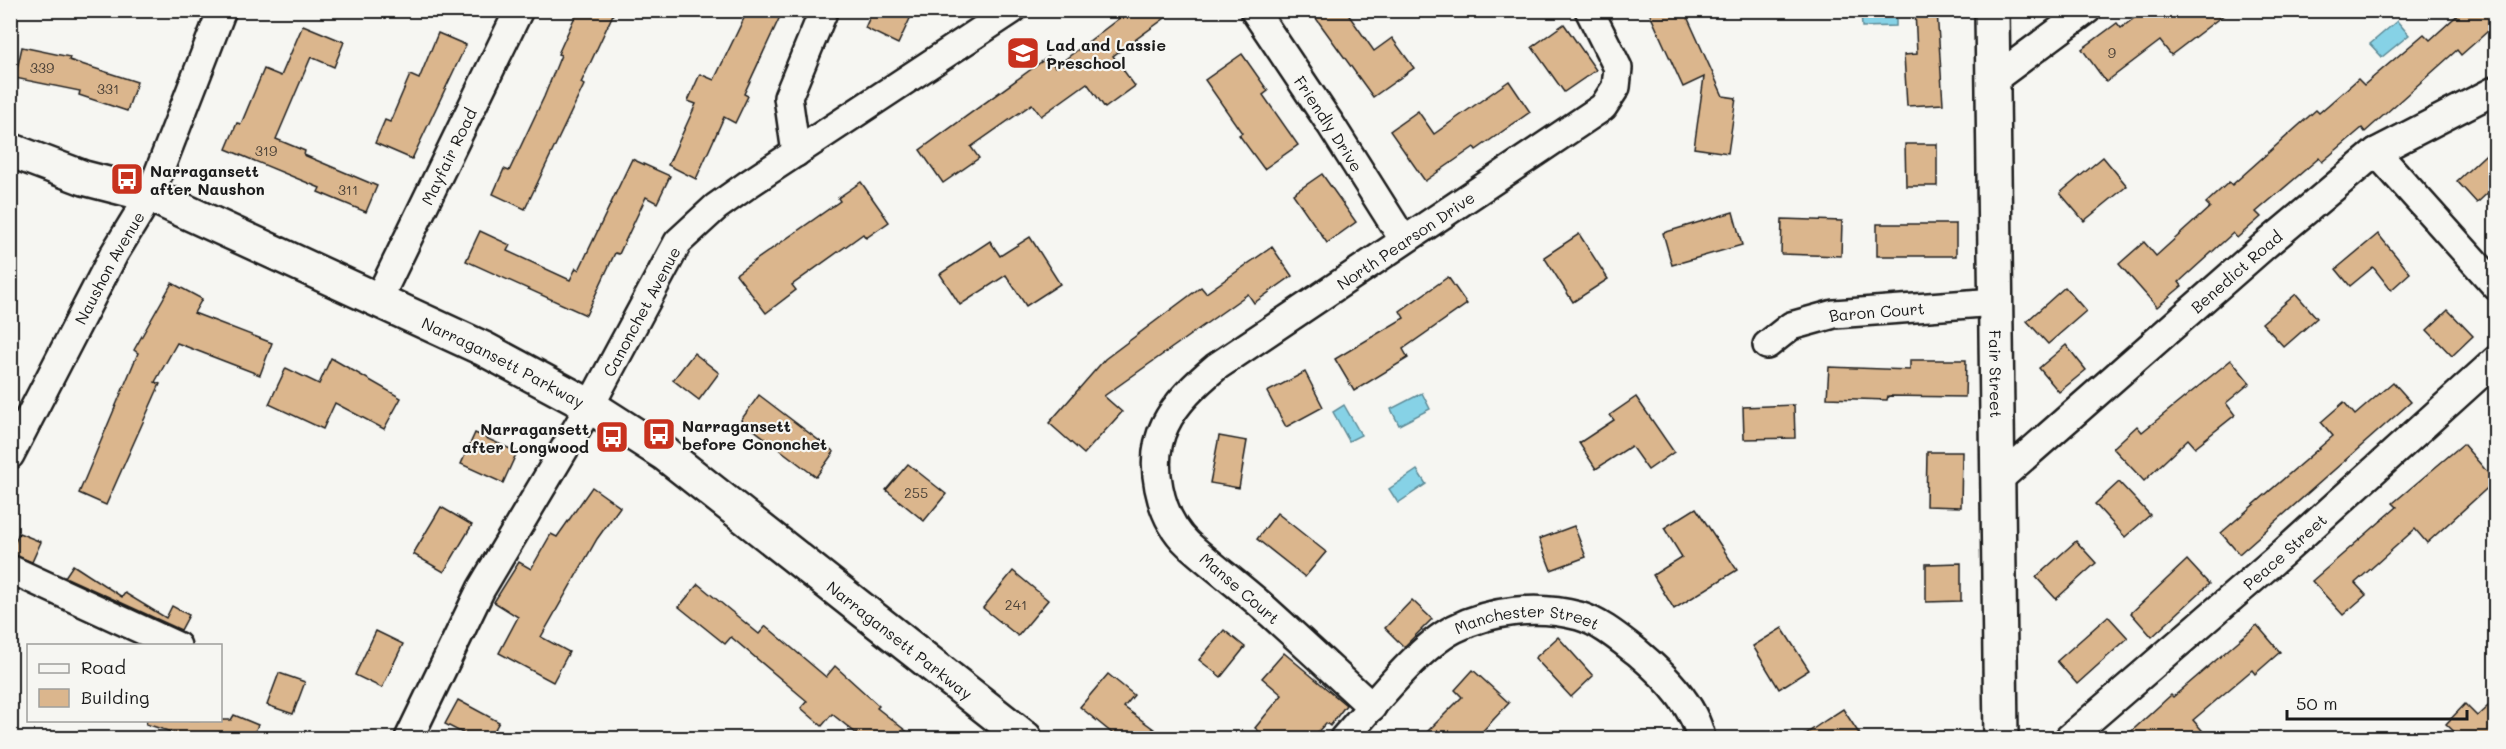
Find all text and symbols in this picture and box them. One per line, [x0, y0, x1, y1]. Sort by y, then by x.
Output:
place label: Lad and Lassie Preschool [1046, 34, 1166, 73]
school or university icon: Lad and Lassie Preschool [1005, 35, 1041, 71]
house number: 9 [2108, 43, 2116, 62]
house number: 339 [30, 58, 54, 77]
street label: Friendly Drive [1290, 71, 1368, 175]
house number: 331 [97, 79, 119, 98]
street label: Mayfair Road [416, 104, 480, 208]
house number: 319 [255, 141, 277, 160]
place label: Narragansett after Naushon [150, 160, 265, 199]
bus stop icon: Narragansett after Naushon [109, 161, 145, 197]
house number: 311 [338, 180, 358, 199]
street label: North Pearson Drive [1332, 186, 1478, 294]
street label: Naushon Avenue [69, 207, 148, 328]
street label: Benedict Road [2186, 225, 2286, 317]
street label: Canonchet Avenue [597, 243, 684, 380]
street label: Baron Court [1826, 297, 1925, 326]
street label: Narragansett Parkway [419, 311, 588, 412]
street label: Fair Street [1985, 330, 2008, 418]
place label: Narragansett before Cononchet [682, 415, 827, 454]
bus stop icon: Narragansett before Cononchet [641, 416, 677, 452]
place label: Narragansett after Longwood [462, 418, 589, 457]
bus stop icon: Narragansett after Longwood [594, 419, 630, 455]
house number: 255 [904, 483, 928, 502]
street label: Peace Street [2238, 509, 2331, 594]
street label: Manse Court [1196, 548, 1284, 628]
street label: Narragansett Parkway [823, 576, 977, 703]
house number: 241 [1005, 595, 1027, 614]
street label: Manchester Street [1450, 600, 1604, 638]
legend [27, 644, 222, 722]
text: Road [81, 655, 126, 679]
scale bar [2287, 683, 2467, 721]
text: Building [81, 685, 149, 709]
text: 50 m [2296, 691, 2338, 715]

